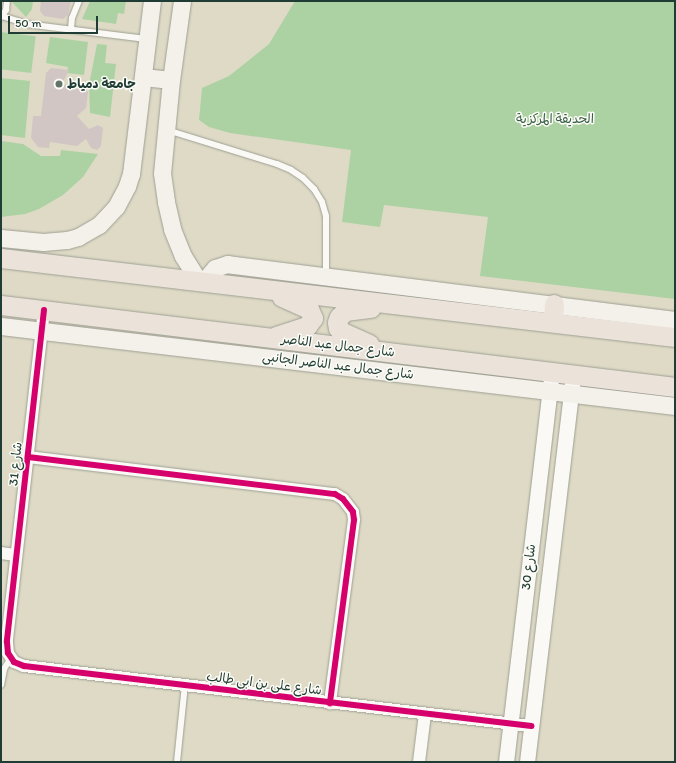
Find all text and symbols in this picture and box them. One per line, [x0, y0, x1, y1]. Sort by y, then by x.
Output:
scale bar [10, 8, 100, 34]
text: 50 m [15, 16, 41, 30]
place label: جامعة دمياط [67, 76, 136, 92]
marker: جامعة دمياط [54, 79, 64, 89]
park label: الحديقة المركزية [516, 111, 594, 127]
street label: شارع جمال عبد الناصر [280, 331, 396, 361]
street label: شارع جمال عبد الناصر الجانبى [261, 349, 415, 383]
street label: شارع 31 [6, 441, 26, 487]
street label: شارع 30 [518, 543, 540, 591]
street label: شارع على بن ابى طالب [205, 669, 323, 699]

